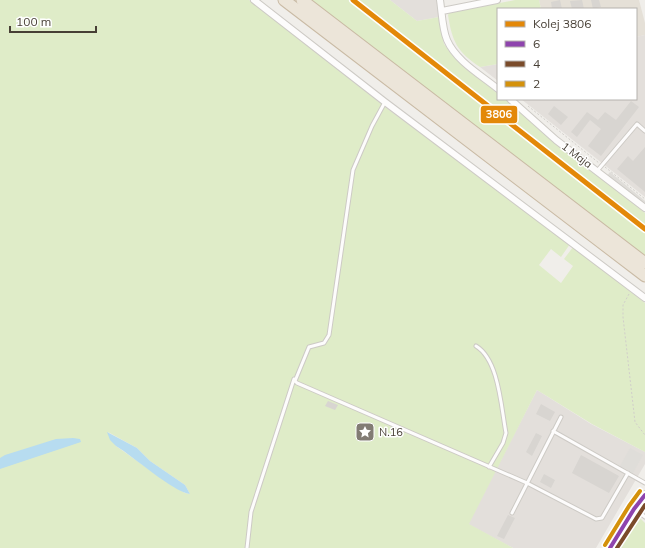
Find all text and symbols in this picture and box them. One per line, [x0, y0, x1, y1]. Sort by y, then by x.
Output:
scale bar [10, 8, 96, 34]
legend [497, 8, 637, 100]
text: 100 m [16, 14, 51, 29]
text: Kolej 3806 [533, 16, 592, 31]
text: 6 [533, 36, 540, 51]
text: 4 [533, 56, 540, 71]
text: 2 [533, 76, 540, 91]
line badge: 3806 [480, 105, 518, 124]
text: 3806 [486, 107, 513, 121]
street label: 1 Maja [559, 139, 595, 171]
place icon: N.16 [354, 421, 376, 443]
place label: N.16 [379, 425, 403, 439]

